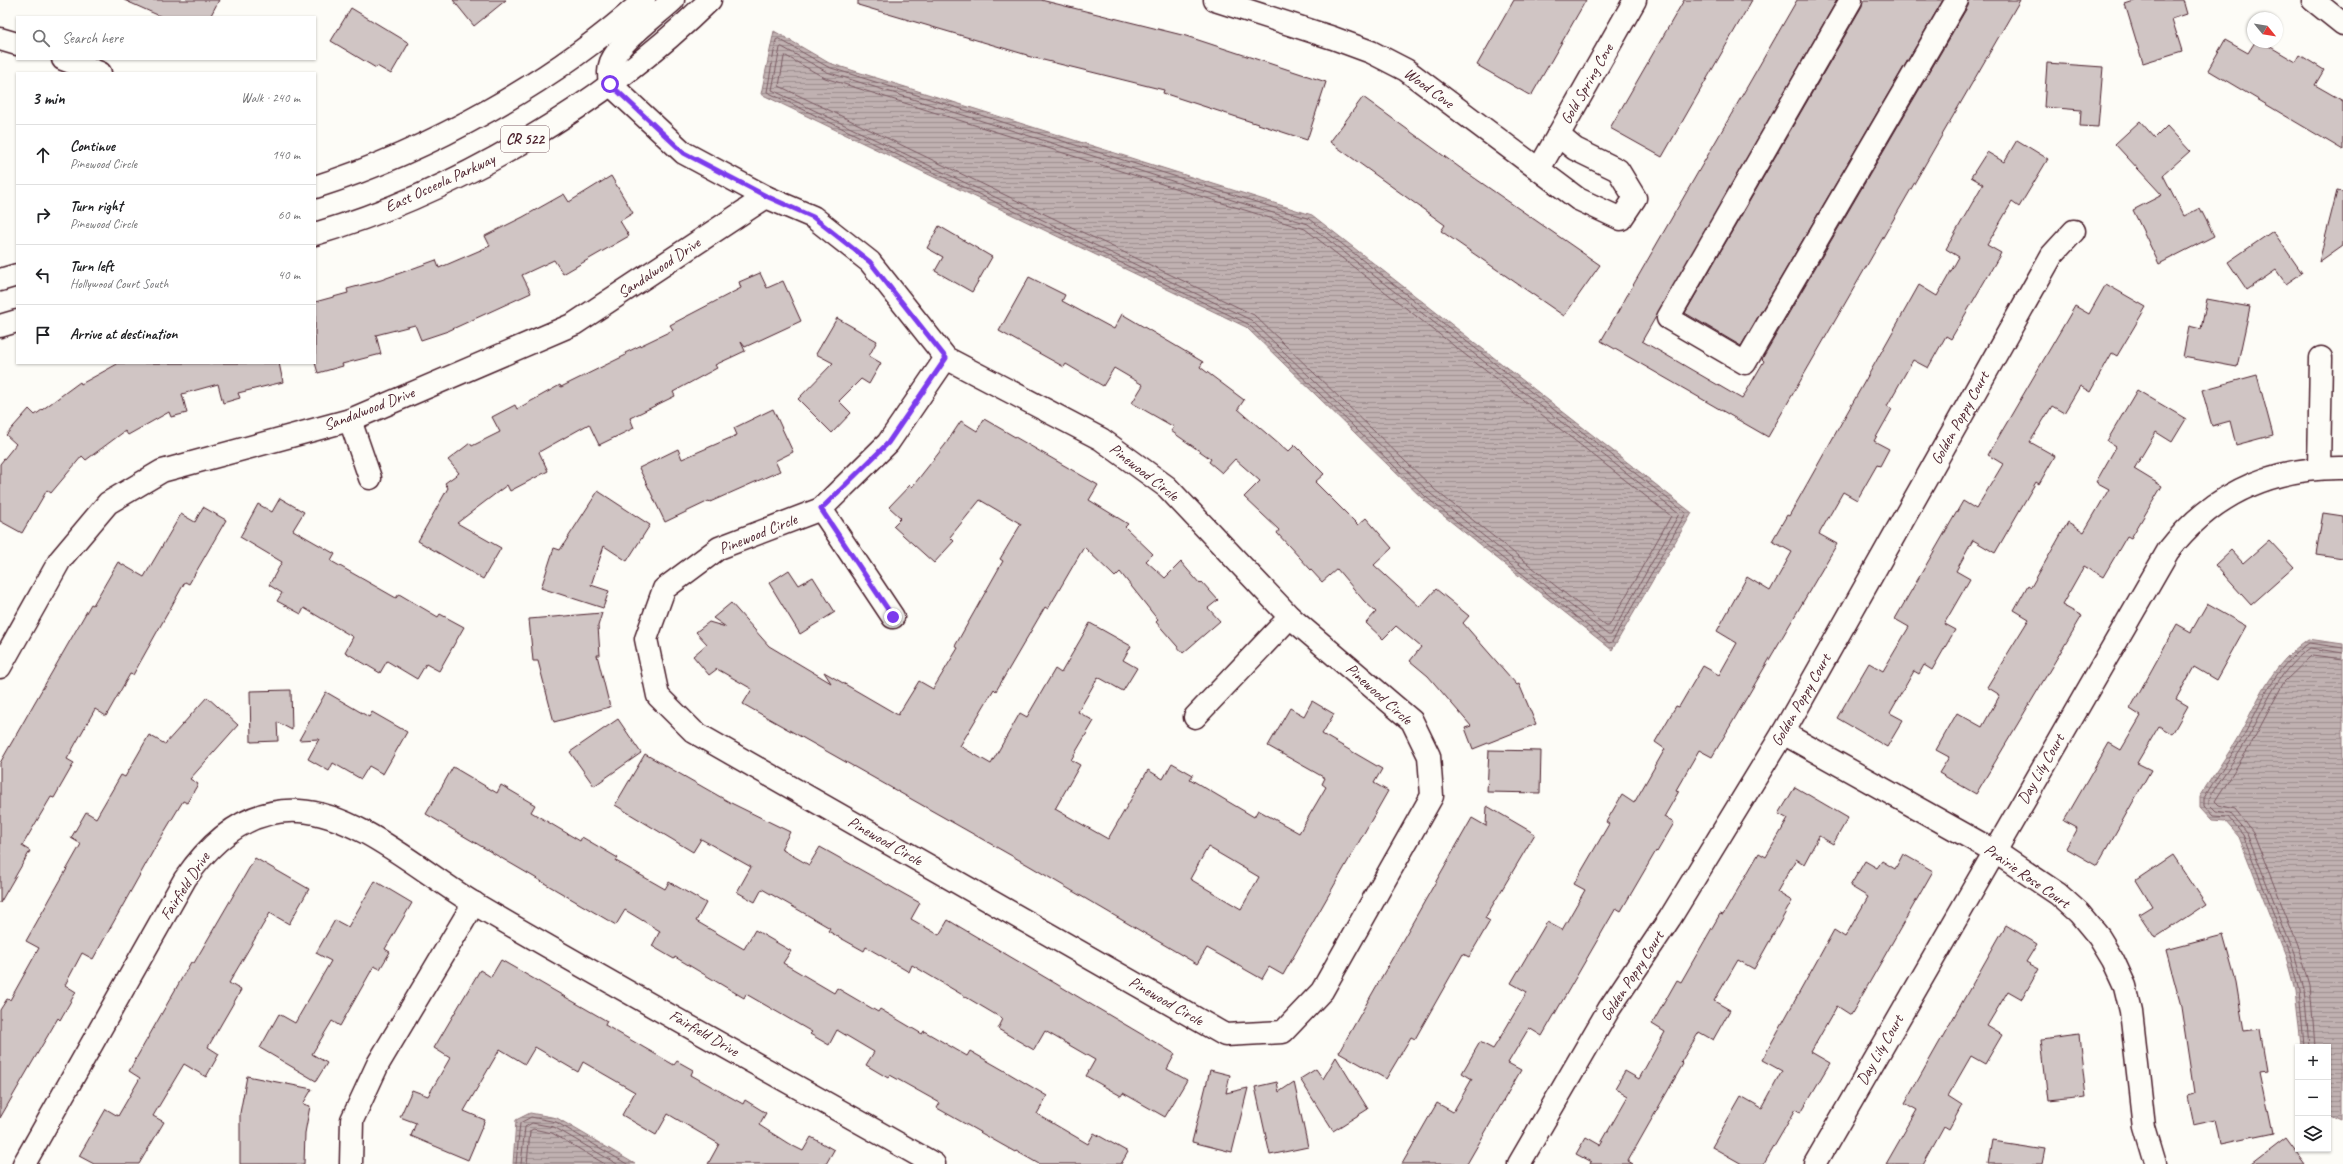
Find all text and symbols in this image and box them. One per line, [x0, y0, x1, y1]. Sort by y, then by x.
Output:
north arrow [2247, 12, 2283, 48]
search box [16, 16, 316, 60]
icon: search [30, 27, 52, 49]
text: Search here [62, 29, 123, 48]
street label: Gold Spring Cove [1556, 39, 1619, 128]
street label: Wood Cove [1400, 63, 1459, 114]
route start [601, 75, 619, 93]
text: 3 min [32, 88, 65, 109]
text: Walk · 240 m [241, 90, 300, 106]
road number: CR 522 [501, 126, 549, 152]
text: Continue [70, 137, 115, 156]
icon: ahead [32, 144, 54, 166]
text: 140 m [272, 147, 300, 163]
street label: East Osceola Parkway [382, 148, 499, 217]
text: Pinewood Circle [70, 156, 137, 172]
text: Turn right [70, 197, 123, 216]
icon: right [32, 204, 54, 226]
text: 60 m [278, 207, 300, 223]
text: Pinewood Circle [70, 216, 137, 232]
street label: Sandalwood Drive [614, 232, 706, 303]
text: Turn left [70, 257, 113, 276]
icon: left [32, 264, 54, 286]
text: 40 m [278, 267, 300, 283]
text: Hollywood Court South [70, 276, 168, 292]
icon: arrive [32, 324, 54, 346]
text: Arrive at destination [70, 325, 177, 344]
street label: Golden Poppy Court [1926, 367, 1995, 468]
street label: Sandalwood Drive [321, 382, 419, 435]
street label: Pinewood Circle [1105, 439, 1184, 506]
street label: Pinewood Circle [716, 509, 802, 559]
route end [884, 608, 902, 626]
street label: Golden Poppy Court [1767, 649, 1836, 750]
street label: Pinewood Circle [1342, 659, 1418, 730]
street label: Day Lily Court [2013, 729, 2070, 808]
street label: Pinewood Circle [844, 812, 927, 871]
street label: Prairie Rose Court [1980, 839, 2075, 914]
street label: Fairfield Drive [156, 847, 215, 924]
street label: Golden Poppy Court [1596, 926, 1669, 1025]
street label: Pinewood Circle [1125, 972, 1208, 1031]
street label: Fairfield Drive [666, 1005, 744, 1062]
street label: Day Lily Court [1852, 1010, 1909, 1089]
map controls [2295, 1044, 2331, 1152]
button: + [2295, 1044, 2331, 1080]
button: − [2295, 1080, 2331, 1116]
button: layers [2295, 1116, 2331, 1152]

